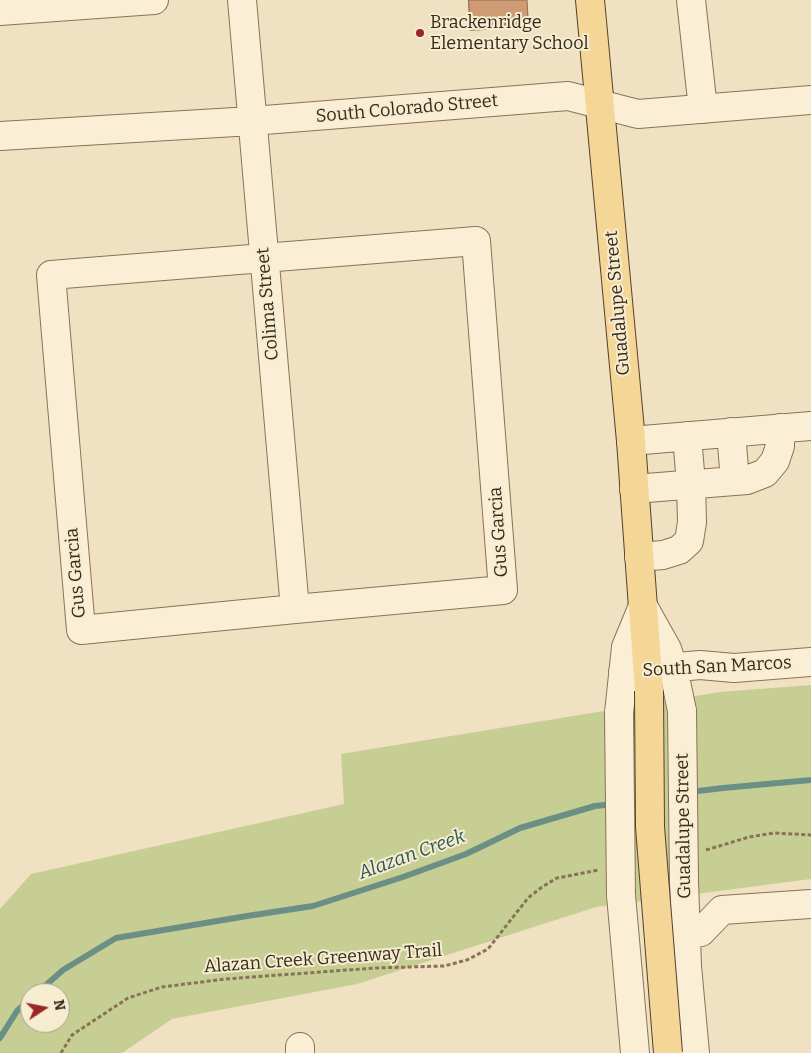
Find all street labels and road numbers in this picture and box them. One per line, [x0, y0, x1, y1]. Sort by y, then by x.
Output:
street label: South Colorado Street [315, 90, 499, 128]
street label: Guadalupe Street [601, 230, 635, 376]
street label: Colima Street [252, 247, 284, 361]
street label: Gus Garcia [485, 486, 513, 578]
street label: Gus Garcia [61, 527, 91, 619]
street label: South San Marcos [642, 652, 792, 682]
street label: Guadalupe Street [672, 753, 696, 899]
street label: Alazan Creek Greenway Trail [203, 940, 443, 978]

